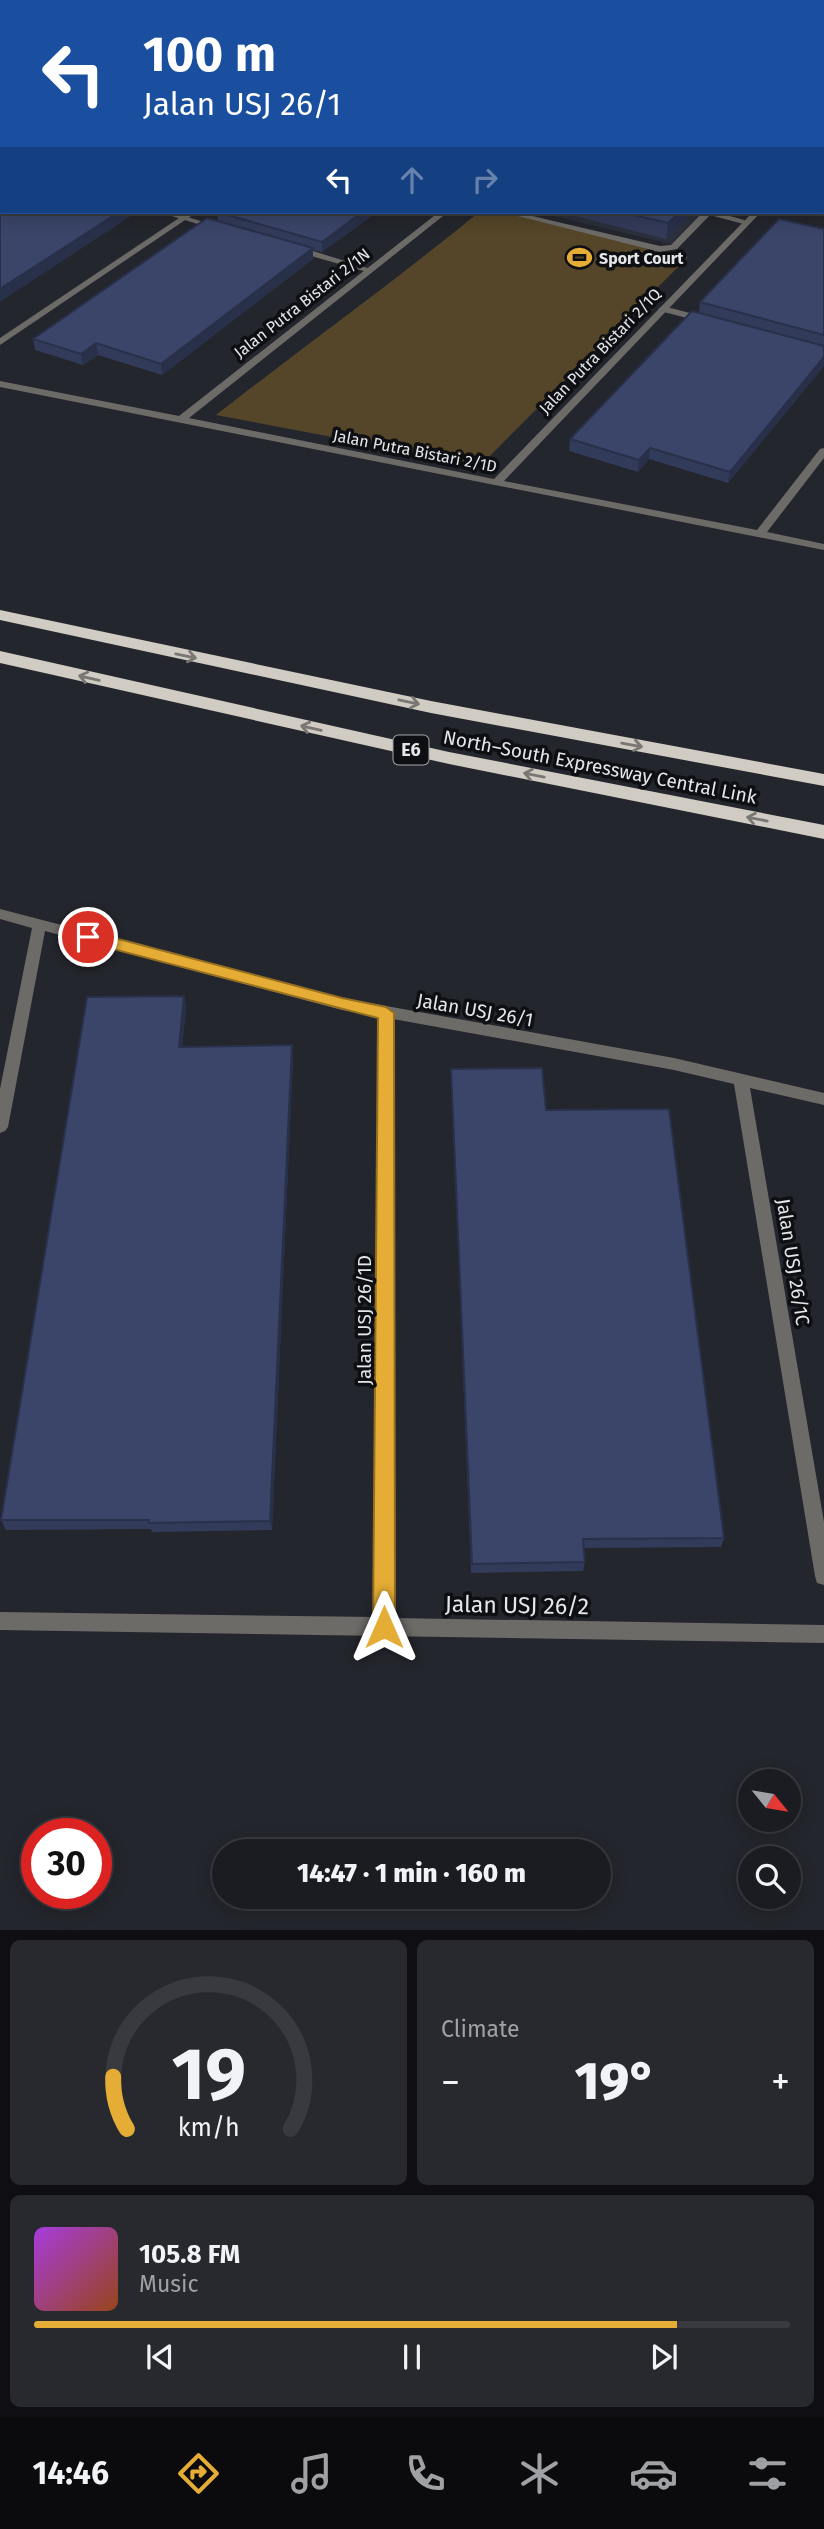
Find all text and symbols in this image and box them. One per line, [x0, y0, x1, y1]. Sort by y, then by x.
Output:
text: 100 m [143, 25, 276, 84]
icon: left [28, 28, 119, 119]
text: Jalan USJ 26/1 [143, 85, 341, 123]
icon: left [320, 161, 358, 199]
icon: ahead [393, 161, 431, 199]
icon: right [466, 161, 504, 199]
street label: Jalan Putra Bistari 2/1N [230, 244, 374, 362]
sports icon: Sport Court [565, 244, 593, 272]
place label: Sport Court [599, 249, 684, 268]
street label: Jalan Putra Bistari 2/1Q [535, 284, 665, 418]
street label: Jalan Putra Bistari 2/1D [332, 426, 498, 476]
one-way arrow [174, 649, 197, 663]
one-way arrow [78, 671, 101, 684]
one-way arrow [397, 696, 420, 710]
one-way arrow [300, 720, 323, 734]
street label: North–South Expressway Central Link [441, 725, 759, 809]
road number: E6 [394, 736, 428, 764]
one-way arrow [620, 739, 643, 752]
one-way arrow [523, 768, 546, 782]
one-way arrow [746, 812, 769, 826]
pin [58, 907, 118, 967]
icon: arrive [69, 918, 107, 956]
street label: Jalan USJ 26/1 [415, 988, 535, 1032]
street label: Jalan USJ 26/1C [772, 1197, 814, 1327]
street label: Jalan USJ 26/1D [353, 1255, 376, 1385]
position arrow [347, 1590, 421, 1664]
street label: Jalan USJ 26/2 [445, 1590, 589, 1620]
north arrow [738, 1769, 802, 1832]
map controls [738, 1769, 801, 1909]
speed limit sign: 30 [21, 1818, 112, 1909]
button: search [738, 1846, 801, 1909]
text: 14:47 · 1 min · 160 m [297, 1858, 526, 1889]
text: Climate [441, 2015, 520, 2043]
text: 19 [171, 2031, 246, 2118]
text: 19° [575, 2050, 656, 2113]
text: − [441, 2059, 460, 2105]
text: + [771, 2059, 790, 2105]
text: km/h [178, 2112, 239, 2142]
text: 105.8 FM [139, 2239, 240, 2270]
text: Music [139, 2270, 199, 2298]
icon: previous [141, 2338, 179, 2376]
icon: pause [393, 2338, 431, 2376]
icon: next [645, 2338, 683, 2376]
icon: directions [174, 2449, 223, 2498]
icon: music [287, 2449, 336, 2498]
icon: phone [401, 2449, 450, 2498]
icon: climate [515, 2449, 564, 2498]
icon: car [629, 2449, 678, 2498]
icon: filters [743, 2449, 792, 2498]
text: 14:46 [32, 2454, 109, 2492]

